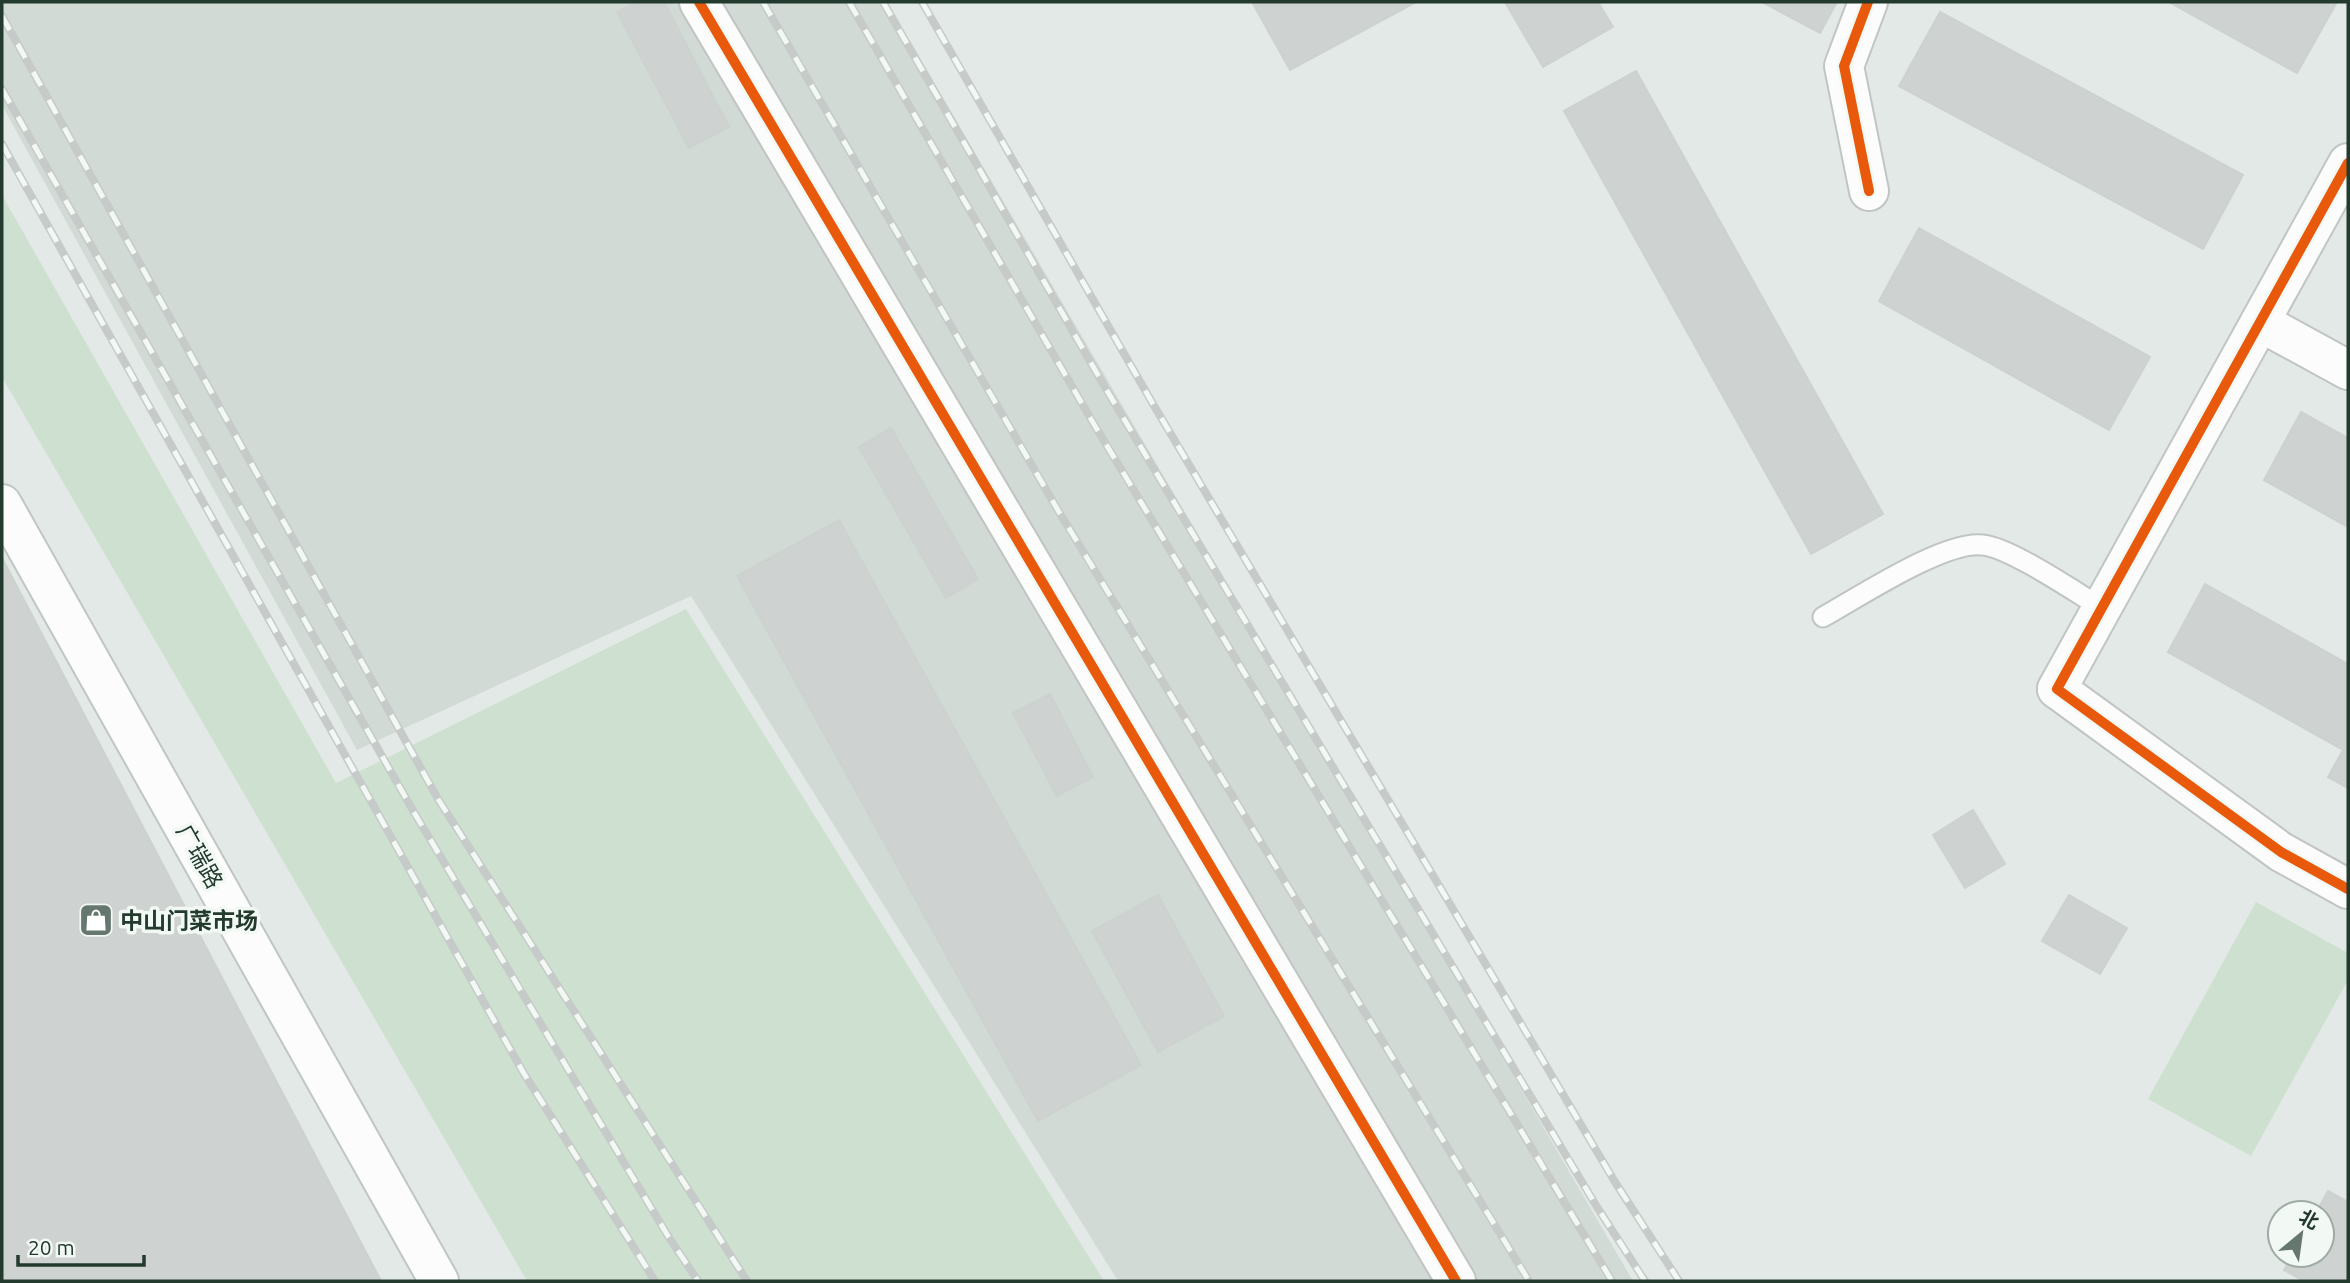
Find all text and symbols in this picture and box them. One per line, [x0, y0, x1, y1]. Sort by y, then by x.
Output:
street label: 广瑞路 [172, 820, 228, 892]
shop icon: 中山门菜市场 [77, 901, 115, 939]
place label: 中山门菜市场 [120, 908, 258, 933]
north arrow [2266, 1199, 2336, 1269]
text: 北 [2296, 1205, 2323, 1233]
scale bar [18, 1224, 144, 1268]
text: 20 m [28, 1235, 75, 1259]

